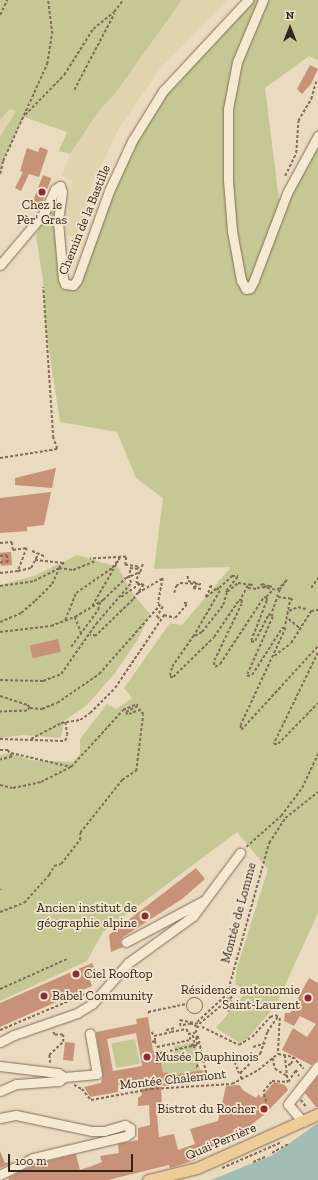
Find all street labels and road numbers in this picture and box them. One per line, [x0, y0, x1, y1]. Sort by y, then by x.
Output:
street label: Chemin de la Bastille [56, 163, 114, 277]
street label: Montée de Lomme [218, 861, 260, 965]
street label: Montée Chalemont [119, 1067, 227, 1093]
street label: Quai Perrière [183, 1120, 259, 1164]

